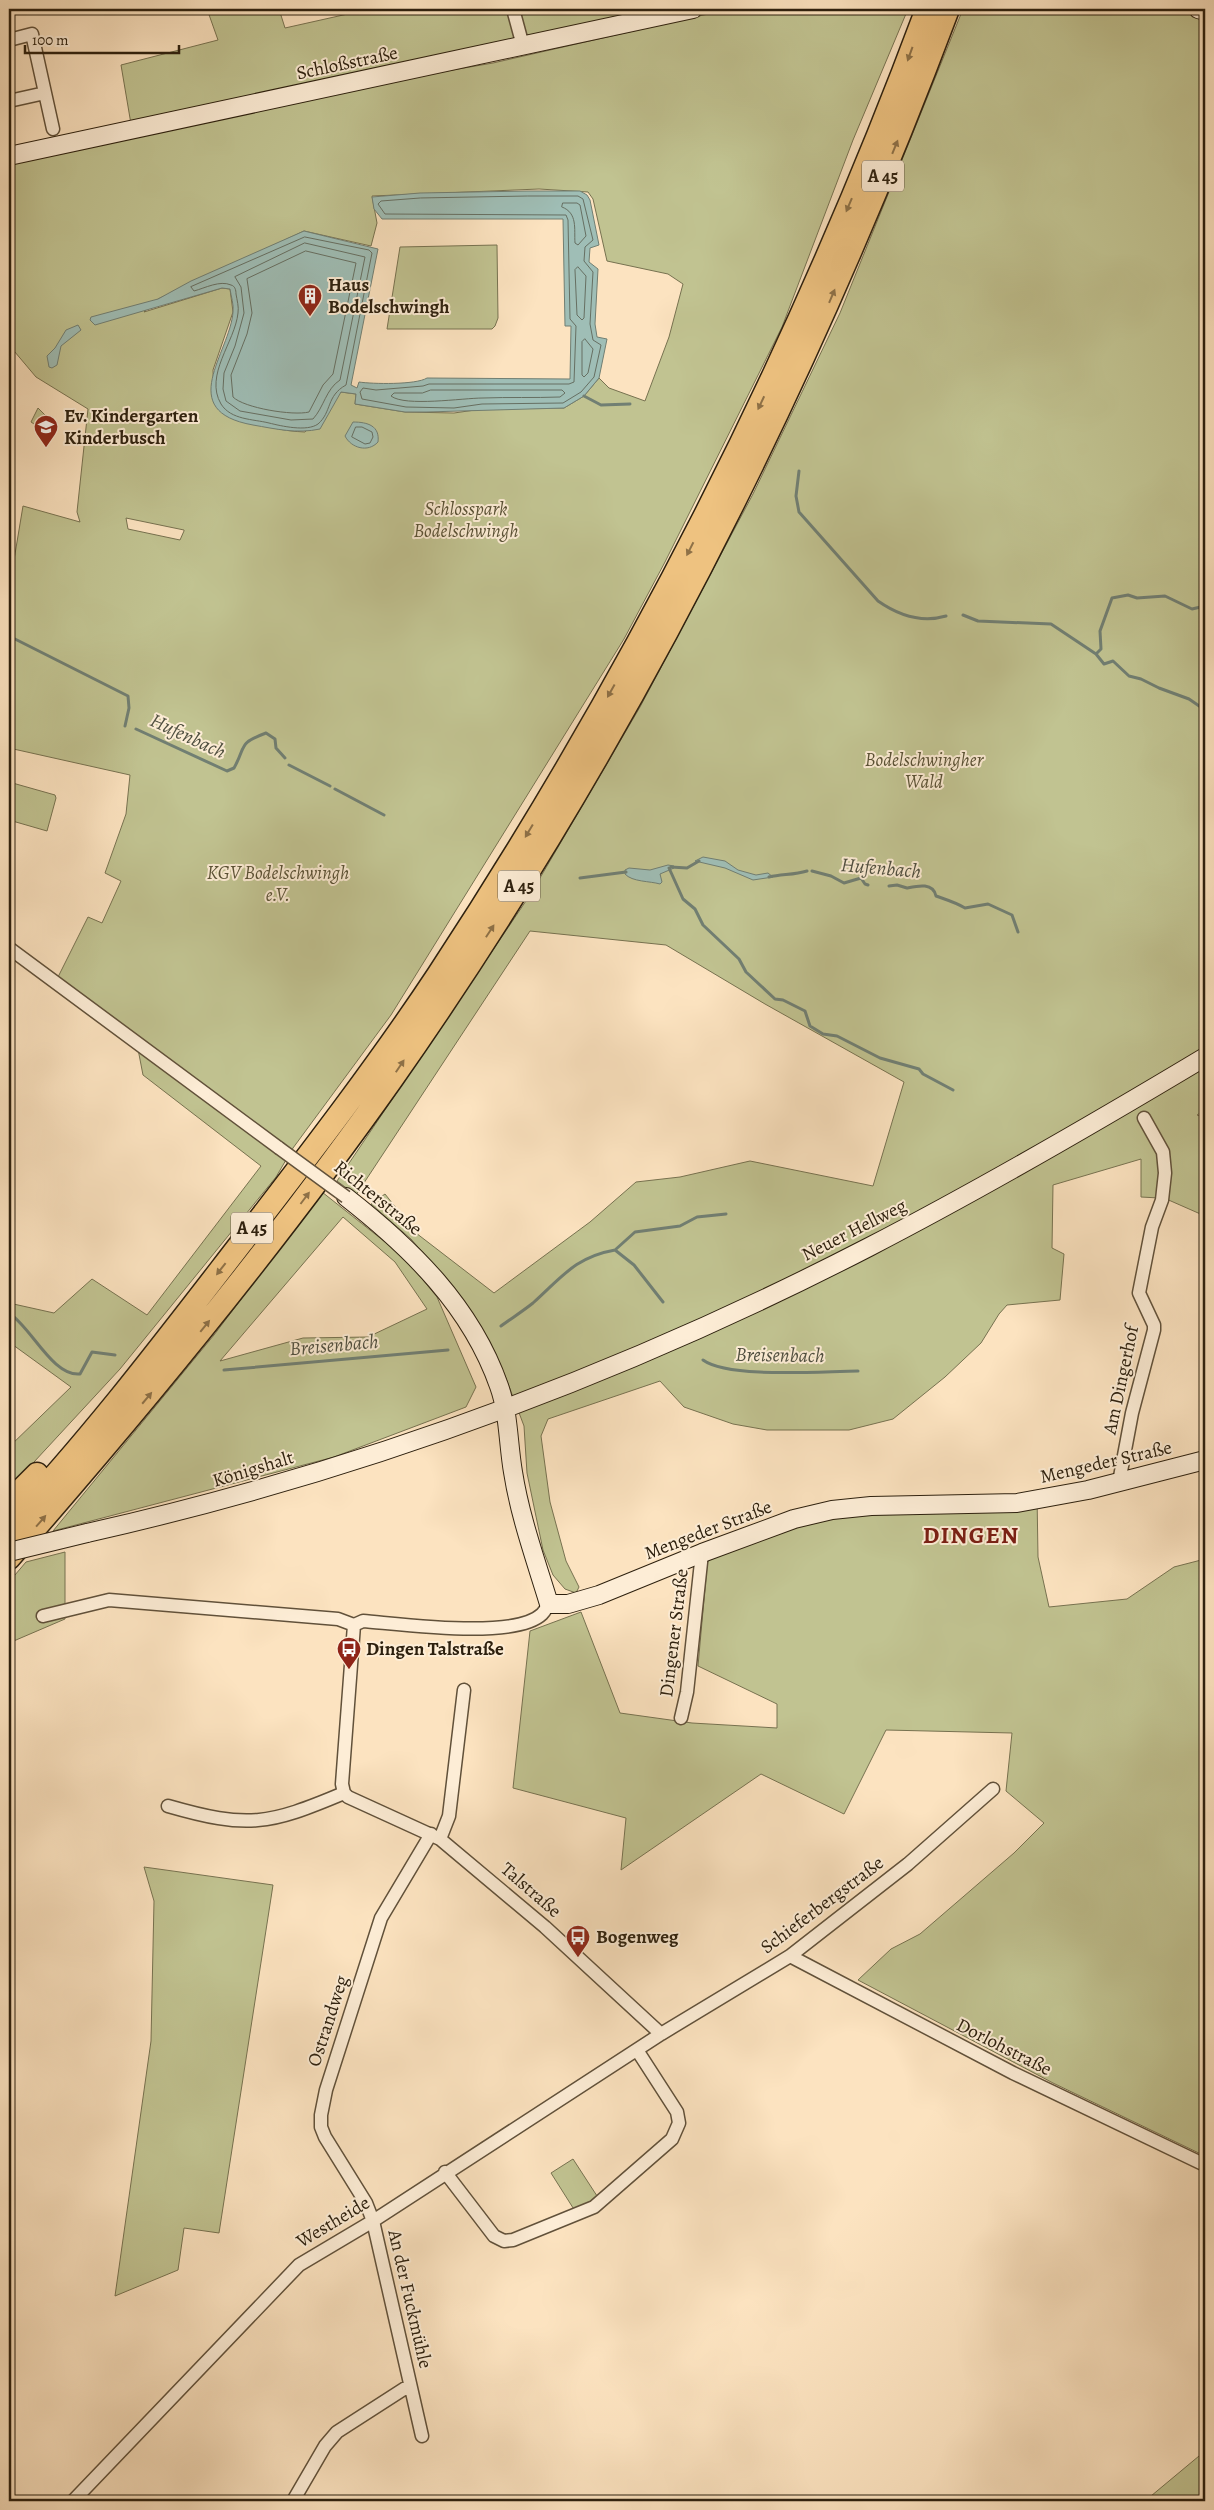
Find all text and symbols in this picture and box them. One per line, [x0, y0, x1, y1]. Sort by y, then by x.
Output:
scale bar [25, 22, 179, 54]
text: 100 m [32, 30, 69, 50]
street label: Schloßstraße [294, 40, 400, 86]
one-way arrow [906, 47, 913, 62]
one-way arrow [892, 139, 899, 154]
road number: A 45 [862, 160, 904, 192]
one-way arrow [845, 198, 853, 212]
place label: Haus Bodelschwingh [328, 272, 450, 320]
building icon: Haus Bodelschwingh [297, 283, 323, 317]
one-way arrow [828, 289, 836, 303]
one-way arrow [756, 395, 765, 410]
place label: Ev. Kindergarten Kinderbusch [64, 403, 199, 451]
school or university icon: Ev. Kindergarten Kinderbusch [33, 414, 59, 448]
park label: Schlosspark Bodelschwingh [413, 496, 519, 544]
one-way arrow [686, 542, 694, 556]
one-way arrow [607, 684, 616, 698]
water label: Hufenbach [146, 707, 230, 765]
park label: Bodelschwingher Wald [865, 747, 985, 795]
one-way arrow [525, 825, 534, 838]
water label: Hufenbach [840, 851, 922, 885]
park label: KGV Bodelschwingh e.V. [207, 860, 349, 908]
road number: A 45 [498, 870, 540, 901]
one-way arrow [486, 925, 495, 938]
one-way arrow [395, 1060, 405, 1073]
street label: Richterstraße [328, 1154, 428, 1242]
one-way arrow [300, 1191, 310, 1205]
street label: Neuer Hellweg [797, 1192, 911, 1268]
road number: A 45 [231, 1212, 273, 1244]
one-way arrow [216, 1262, 226, 1276]
one-way arrow [200, 1320, 211, 1333]
street label: Am Dingerhof [1097, 1321, 1146, 1438]
water label: Breisenbach [288, 1328, 380, 1362]
water label: Breisenbach [735, 1341, 825, 1369]
one-way arrow [141, 1392, 153, 1404]
street label: Mengeder Straße [1038, 1434, 1174, 1490]
street label: Königshalt [209, 1444, 297, 1494]
street label: Mengeder Straße [641, 1494, 775, 1566]
one-way arrow [35, 1515, 46, 1527]
district label: DINGEN [923, 1519, 1019, 1551]
street label: Dingener Straße [653, 1567, 695, 1699]
bus stop icon: Dingen Talstraße [336, 1636, 362, 1670]
place label: Dingen Talstraße [366, 1636, 504, 1662]
street label: Schieferbergstraße [755, 1850, 889, 1960]
street label: Talstraße [495, 1856, 567, 1924]
bus stop icon: Bogenweg [565, 1924, 591, 1958]
place label: Bogenweg [596, 1924, 679, 1950]
street label: Ostrandweg [301, 1972, 355, 2070]
street label: Dorlohstraße [952, 2012, 1056, 2082]
street label: Westheide [291, 2190, 375, 2255]
street label: An der Fuckmühle [381, 2226, 439, 2371]

